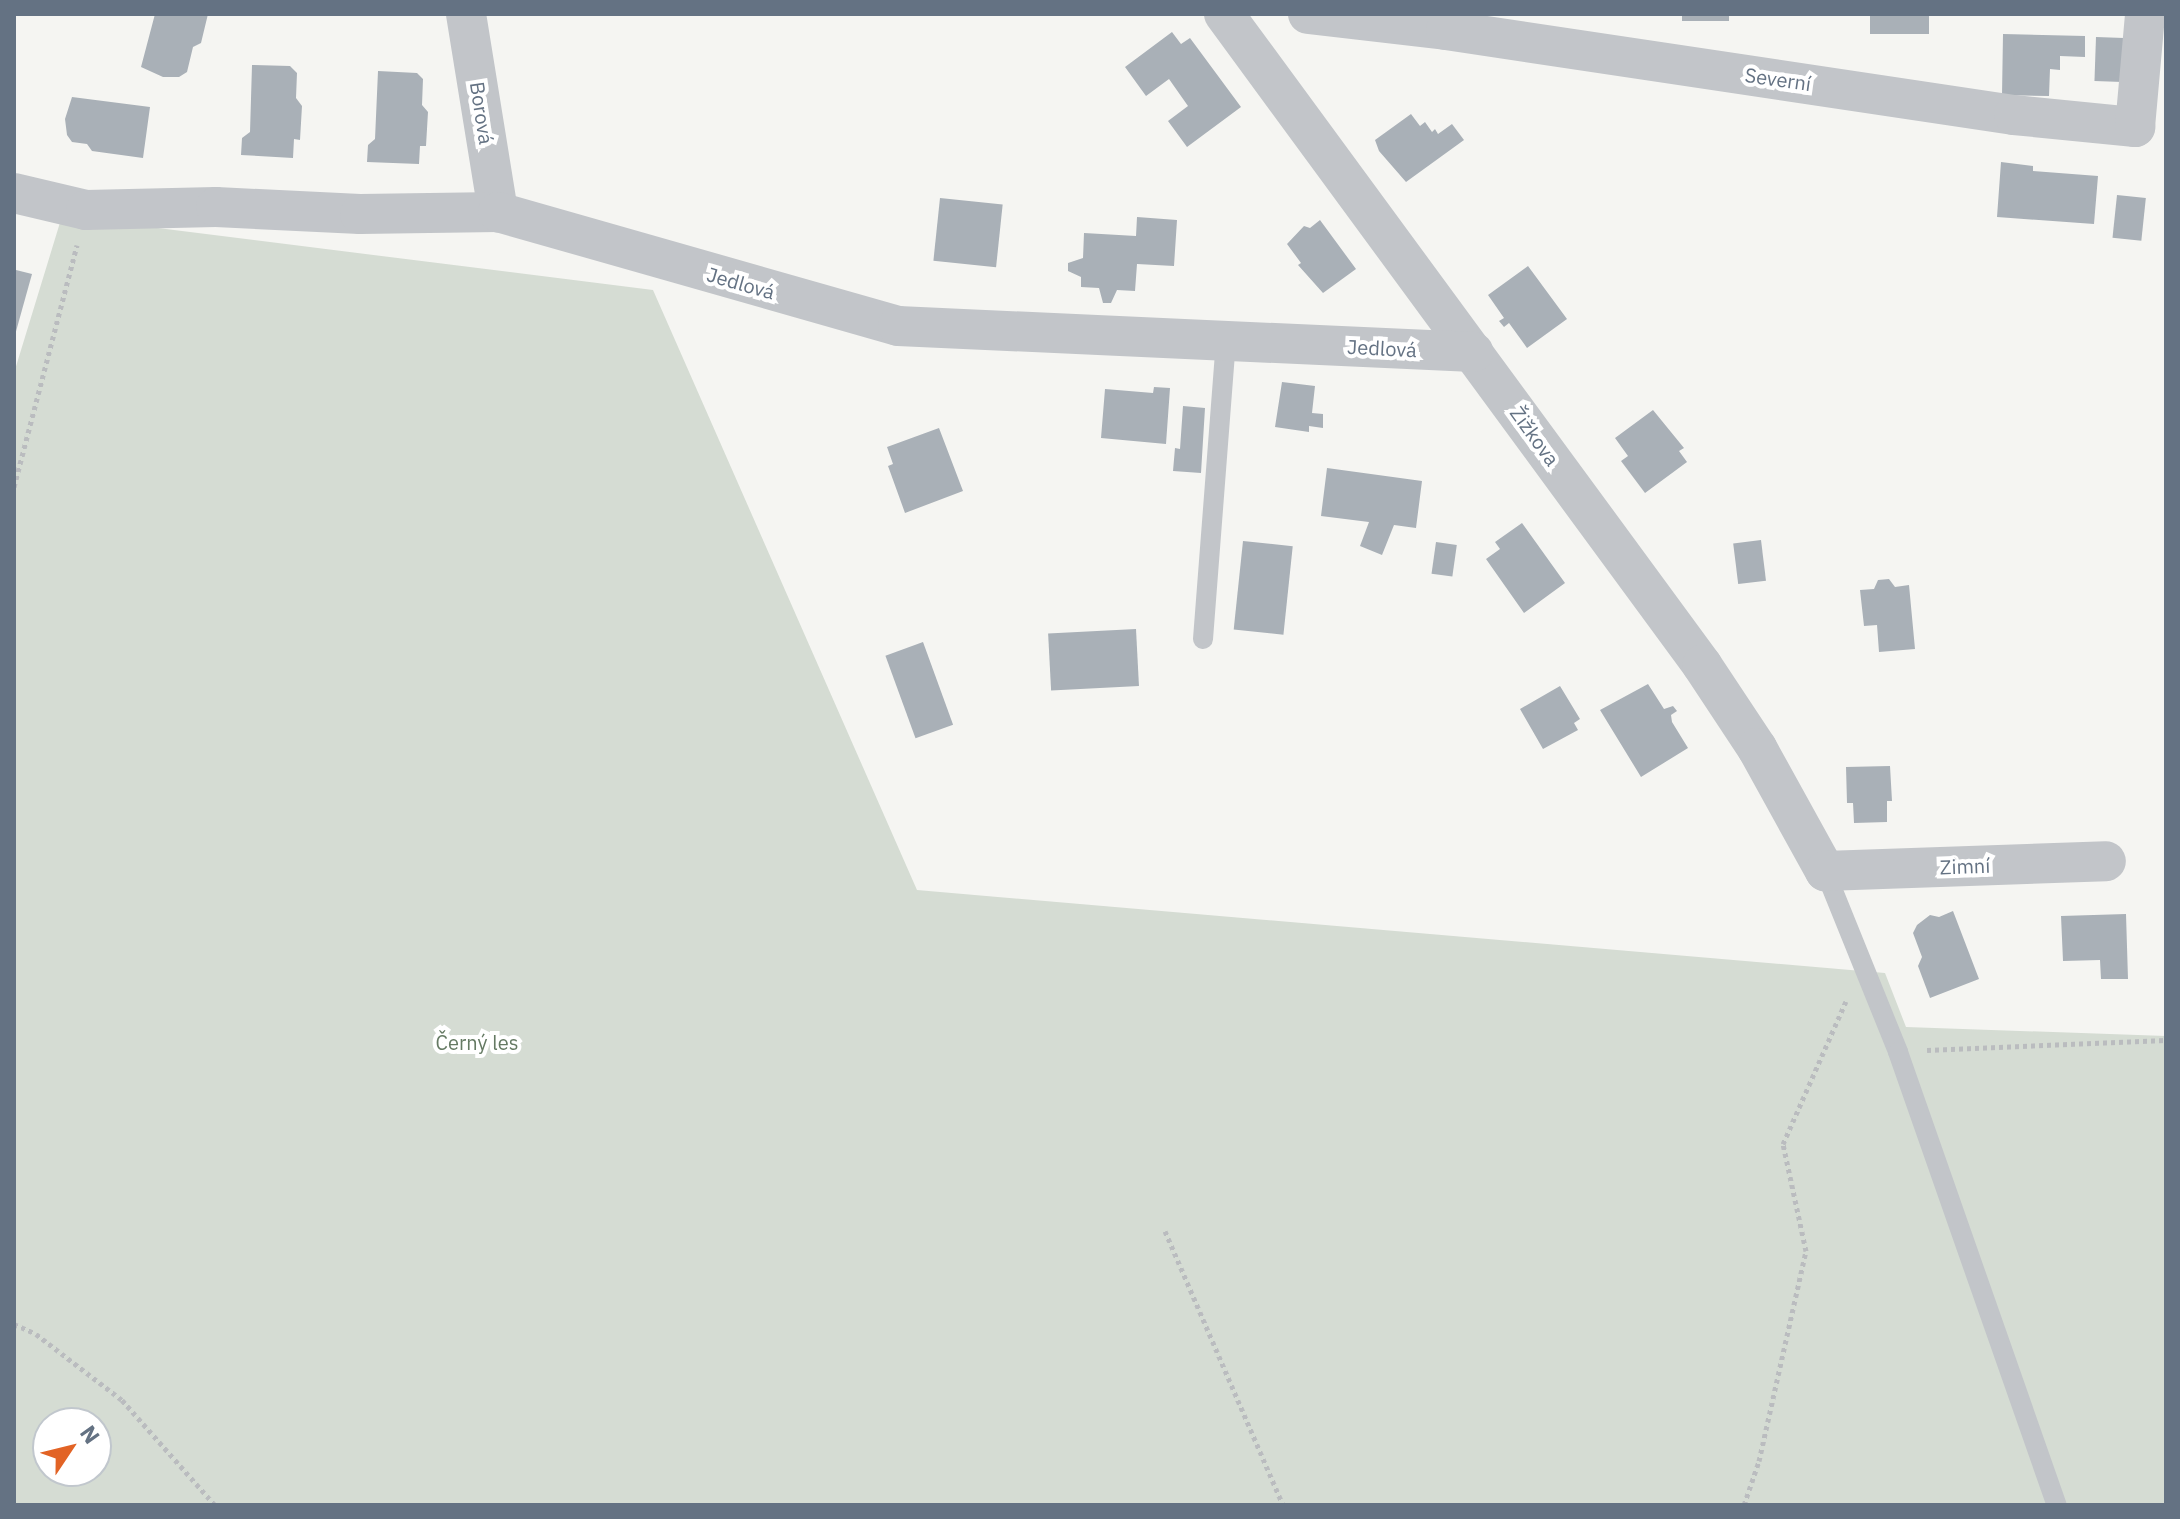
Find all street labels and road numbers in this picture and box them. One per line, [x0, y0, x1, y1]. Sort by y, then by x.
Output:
street label: Severní [1743, 62, 1813, 96]
street label: Borová [465, 80, 499, 146]
street label: Jedlová [704, 262, 778, 304]
street label: Jedlová [1347, 334, 1417, 362]
street label: Žižkova [1505, 402, 1565, 470]
street label: Zimní [1939, 853, 1991, 879]

